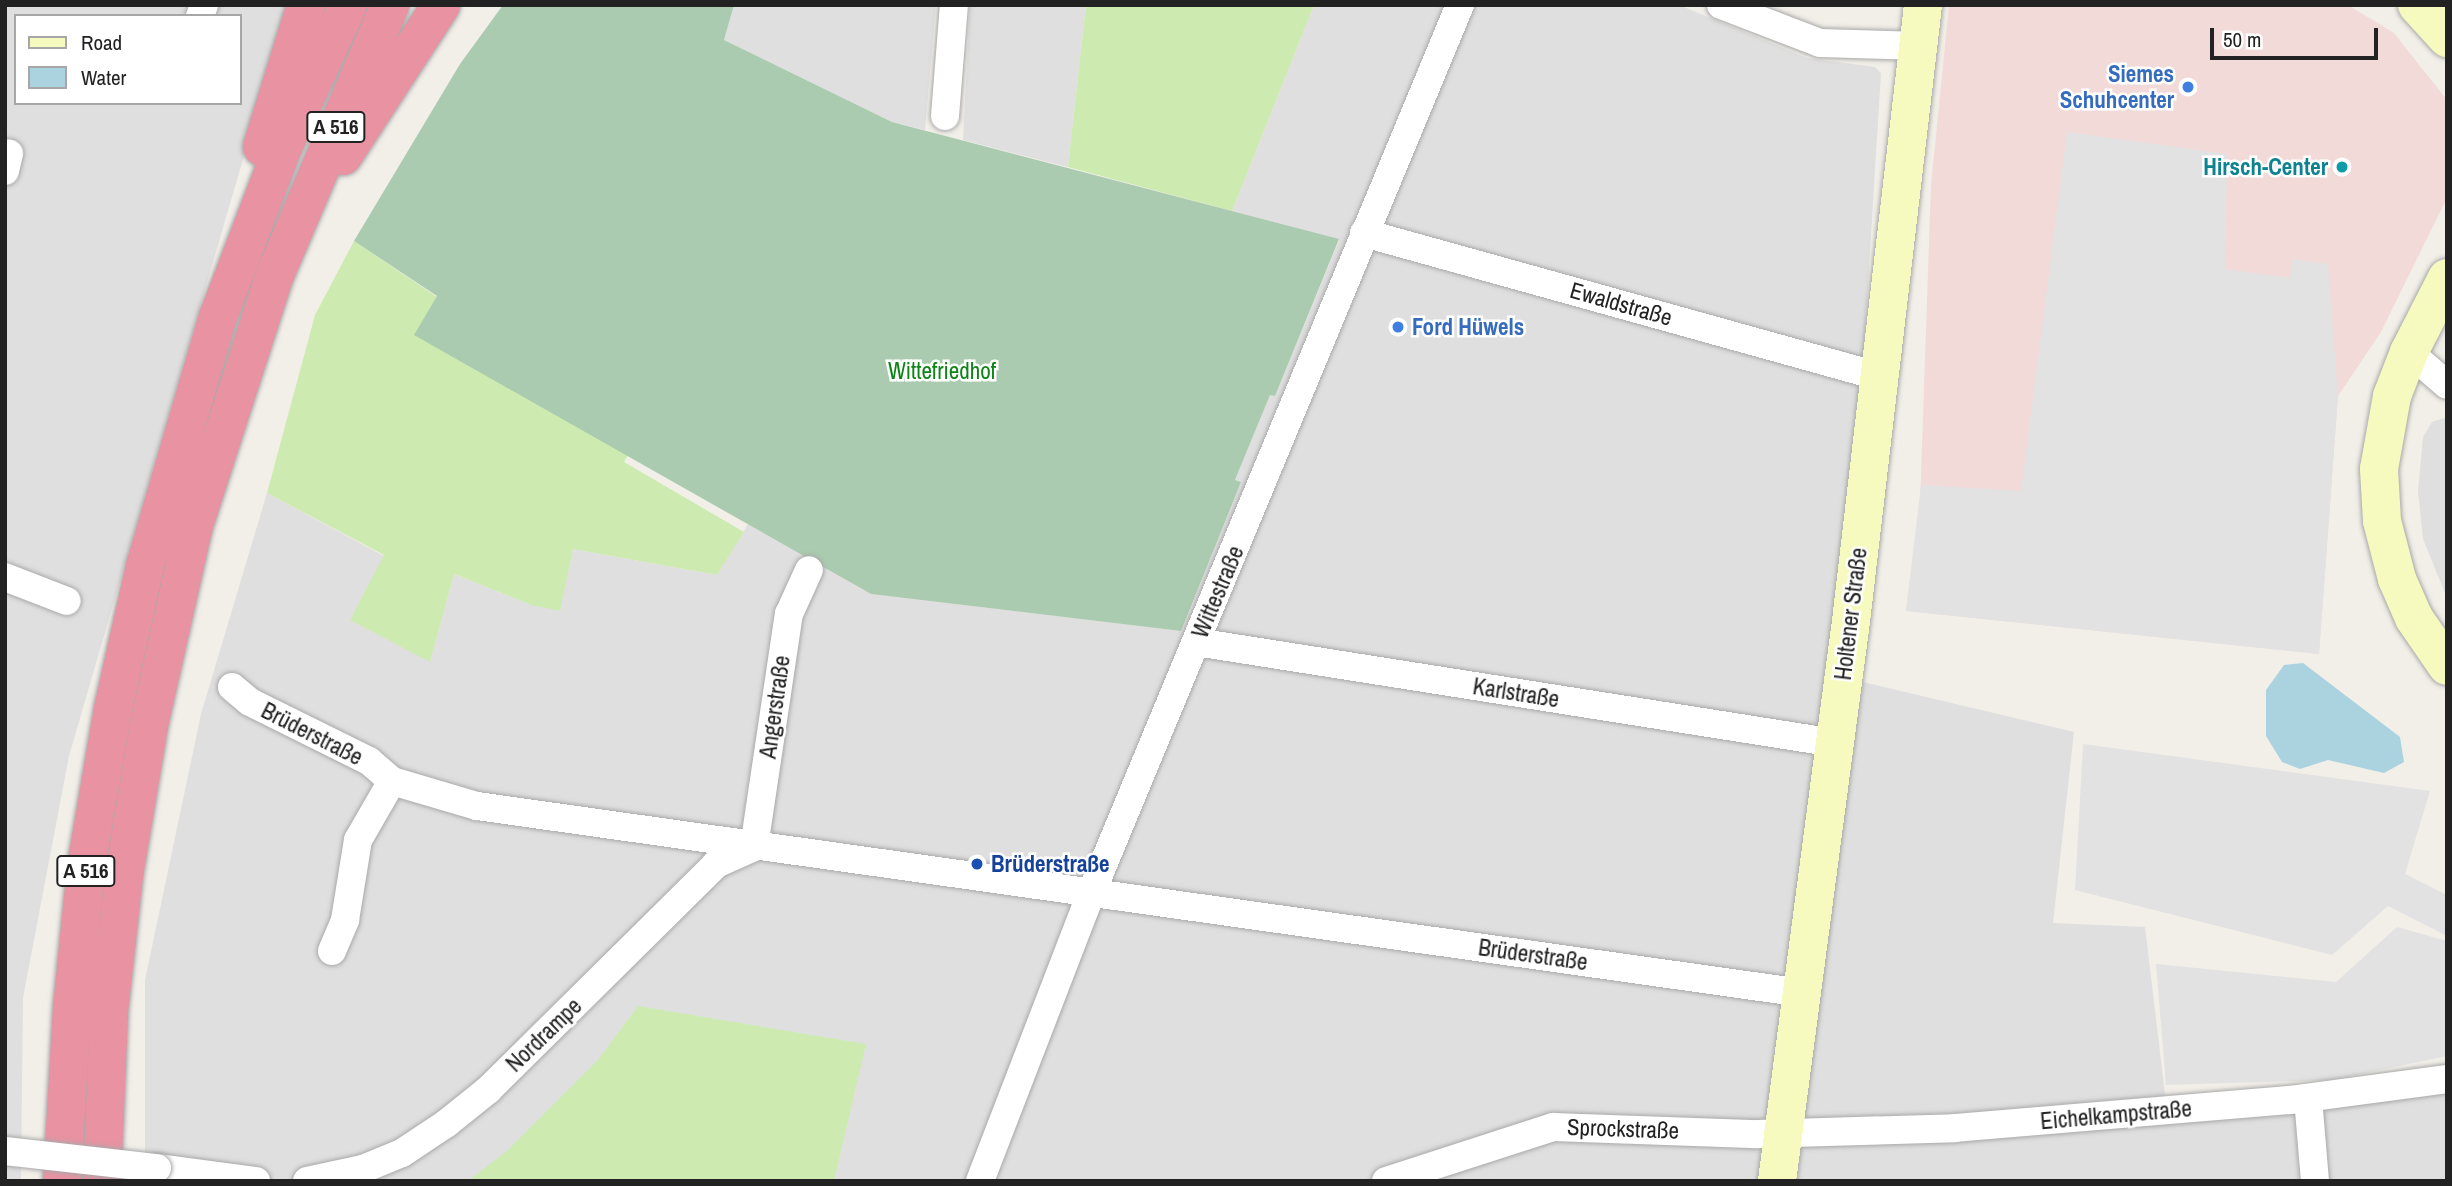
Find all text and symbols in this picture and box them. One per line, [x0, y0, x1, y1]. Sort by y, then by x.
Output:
legend [14, 14, 242, 105]
scale bar [2214, 14, 2382, 58]
text: 50 m [2223, 25, 2261, 54]
text: Road [81, 28, 122, 57]
place label: Siemes Schuhcenter [2060, 60, 2174, 114]
text: Water [81, 63, 126, 92]
marker: Siemes Schuhcenter [2180, 79, 2196, 95]
road number: A 516 [304, 110, 368, 144]
place label: Hirsch-Center [2203, 153, 2328, 181]
marker: Hirsch-Center [2334, 159, 2350, 175]
street label: Ewaldstraße [1567, 276, 1675, 332]
place label: Ford Hüwels [1412, 313, 1524, 341]
marker: Ford Hüwels [1390, 319, 1406, 335]
park label: Wittefriedhof [888, 357, 996, 385]
street label: Wittestraße [1186, 542, 1250, 642]
street label: Holtener Straße [1829, 546, 1873, 682]
street label: Angerstraße [754, 654, 796, 760]
street label: Karlstraße [1471, 673, 1561, 713]
street label: Brüderstraße [257, 697, 367, 771]
place label: Brüderstraße [991, 850, 1109, 878]
road number: A 516 [55, 854, 118, 888]
marker: Brüderstraße [969, 856, 985, 872]
street label: Brüderstraße [1477, 934, 1589, 976]
street label: Nordrampe [500, 992, 588, 1078]
street label: Eichelkampstraße [2039, 1095, 2193, 1135]
street label: Sprockstraße [1566, 1113, 1680, 1145]

